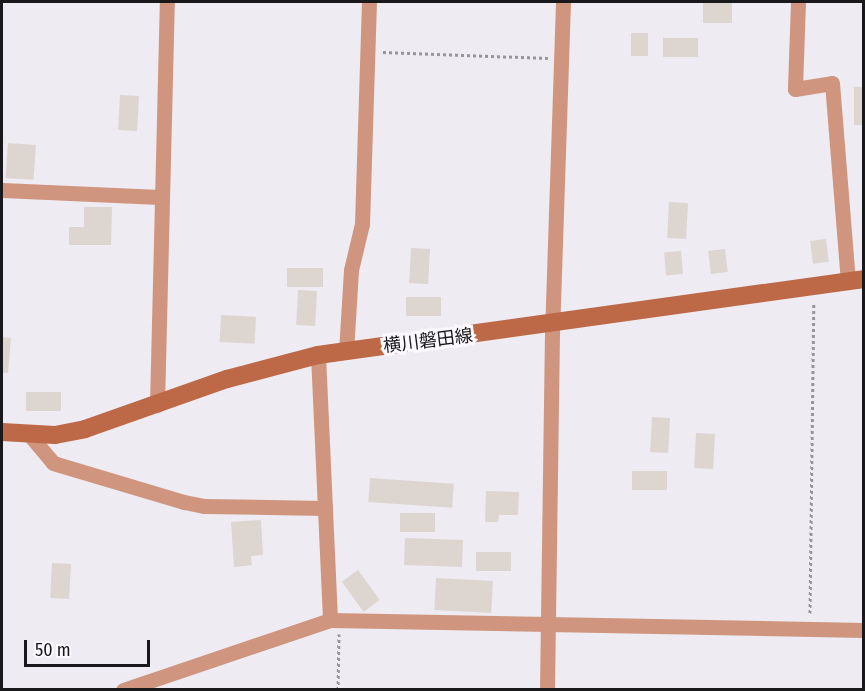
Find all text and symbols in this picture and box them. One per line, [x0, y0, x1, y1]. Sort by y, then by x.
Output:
street label: 横川磐田線 [382, 325, 474, 357]
scale bar [27, 628, 153, 666]
text: 50 m [35, 639, 71, 661]

